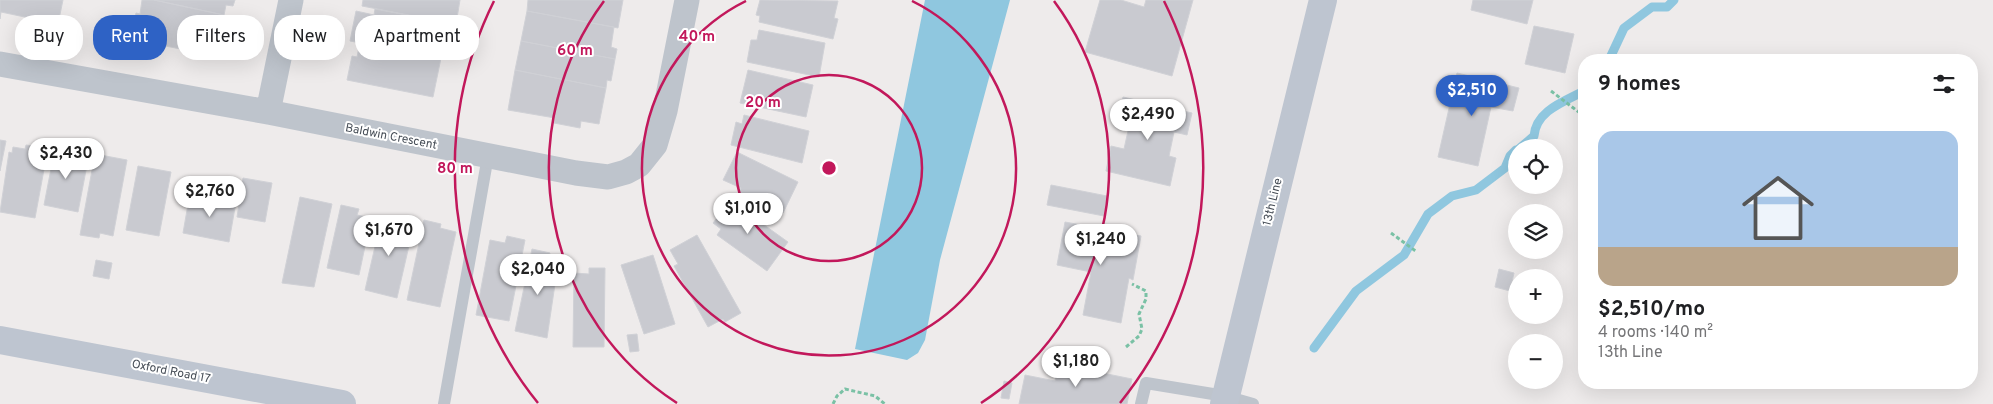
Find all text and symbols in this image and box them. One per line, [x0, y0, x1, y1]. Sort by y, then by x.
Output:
chip: Buy [15, 15, 83, 60]
chip: Rent [93, 15, 167, 60]
chip: Filters [177, 15, 264, 60]
chip: New [274, 15, 345, 60]
chip: Apartment [355, 15, 479, 60]
text: 40 m [679, 28, 715, 47]
text: 60 m [557, 42, 593, 61]
icon: filters [1930, 70, 1958, 98]
text: 9 homes [1598, 71, 1681, 98]
pin: $2,510 [1431, 74, 1513, 117]
text: $2,510 [1447, 81, 1497, 101]
text: 20 m [745, 94, 781, 113]
pin: $2,490 [1107, 98, 1189, 141]
text: $2,490 [1121, 105, 1175, 125]
street label: Baldwin Crescent [344, 120, 438, 154]
pin: $2,430 [25, 138, 107, 180]
map controls [1508, 139, 1563, 389]
button: locate [1508, 139, 1563, 194]
text: $2,430 [39, 144, 93, 164]
centre of rings [820, 159, 838, 177]
text: 80 m [437, 160, 473, 179]
icon: home [1733, 163, 1823, 253]
pin: $2,760 [169, 176, 251, 218]
street label: 13th Line [1259, 177, 1287, 227]
text: $2,760 [185, 182, 235, 202]
pin: $1,010 [707, 192, 789, 235]
text: $1,010 [724, 199, 772, 219]
button: layers [1508, 204, 1563, 259]
pin: $1,670 [348, 214, 430, 257]
text: $1,670 [364, 221, 414, 241]
pin: $1,240 [1060, 224, 1142, 266]
text: $1,240 [1076, 230, 1126, 250]
pin: $2,040 [497, 254, 579, 296]
text: $2,040 [511, 260, 565, 280]
button: + [1508, 269, 1563, 324]
text: $2,510/mo [1598, 296, 1705, 323]
text: 4 rooms · 140 m² [1598, 323, 1713, 343]
button: − [1508, 334, 1563, 389]
text: 13th Line [1598, 343, 1663, 363]
pin: $1,180 [1035, 346, 1117, 388]
text: $1,180 [1053, 352, 1099, 372]
street label: Oxford Road 17 [130, 357, 212, 387]

